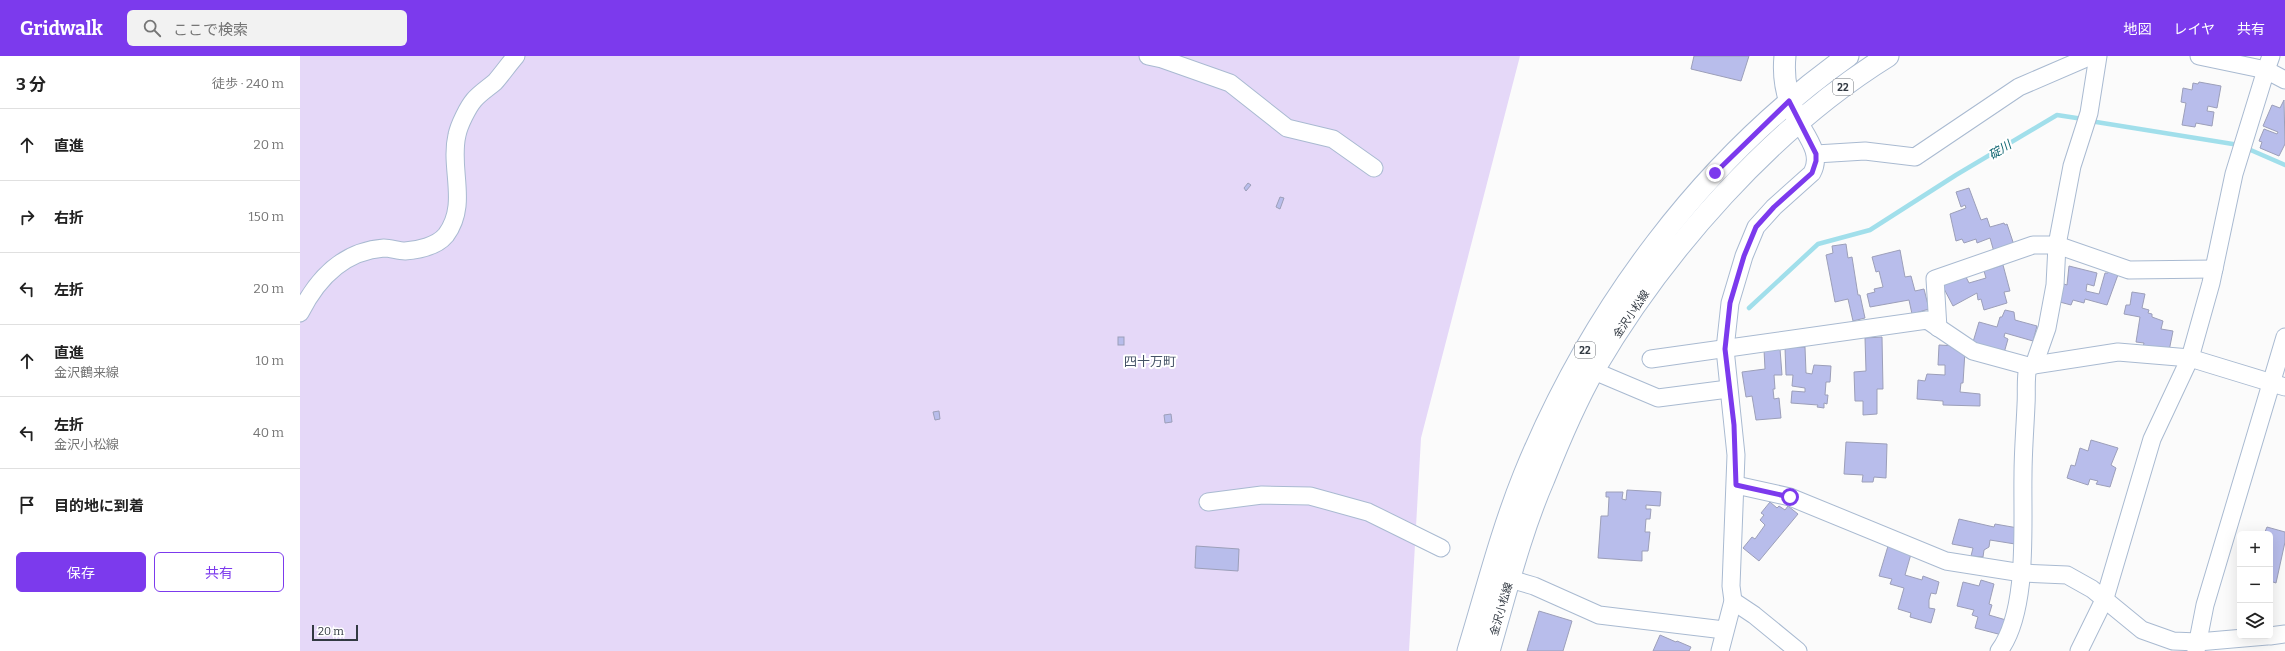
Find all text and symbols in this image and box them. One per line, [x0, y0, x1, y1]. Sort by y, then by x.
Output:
search box [127, 10, 407, 46]
text: Gridwalk [20, 17, 103, 40]
icon: search [141, 17, 163, 39]
text: ここで検索 [173, 21, 248, 39]
text: 地図 [2123, 21, 2151, 38]
text: レイヤ [2173, 21, 2215, 38]
text: 共有 [2237, 21, 2265, 38]
text: 3 分 [16, 74, 46, 95]
text: 徒歩 · 240 m [212, 76, 284, 91]
road number: 22 [1833, 79, 1853, 95]
icon: ahead [16, 134, 38, 156]
text: 直進 [54, 137, 84, 155]
text: 20 m [254, 137, 284, 152]
water label: 碇川 [1986, 137, 2016, 162]
route end [1706, 164, 1724, 182]
icon: right [16, 206, 38, 228]
text: 右折 [54, 209, 84, 227]
text: 150 m [248, 209, 284, 224]
icon: left [16, 278, 38, 300]
text: 左折 [54, 281, 84, 299]
text: 20 m [254, 281, 284, 296]
street label: 金沢小松線 [1611, 288, 1652, 341]
road number: 22 [1575, 342, 1595, 358]
text: 直進 [54, 344, 84, 362]
icon: ahead [16, 350, 38, 372]
text: 10 m [255, 353, 284, 368]
district label: 四十万町 [1124, 354, 1176, 369]
text: 金沢鶴来線 [54, 365, 119, 380]
text: 左折 [54, 416, 84, 434]
icon: left [16, 422, 38, 444]
text: 40 m [253, 425, 284, 440]
text: 金沢小松線 [54, 437, 119, 452]
route start [1781, 488, 1799, 506]
icon: arrive [16, 494, 38, 516]
text: 目的地に到着 [54, 497, 144, 515]
map controls [2237, 531, 2273, 639]
button: + [2237, 531, 2273, 567]
button: 保存 [16, 552, 146, 592]
button: 共有 [154, 552, 284, 592]
button: − [2237, 567, 2273, 603]
street label: 金沢小松線 [1488, 581, 1515, 637]
button: layers [2237, 603, 2273, 639]
scale bar [312, 623, 358, 642]
text: 20 m [318, 625, 344, 638]

